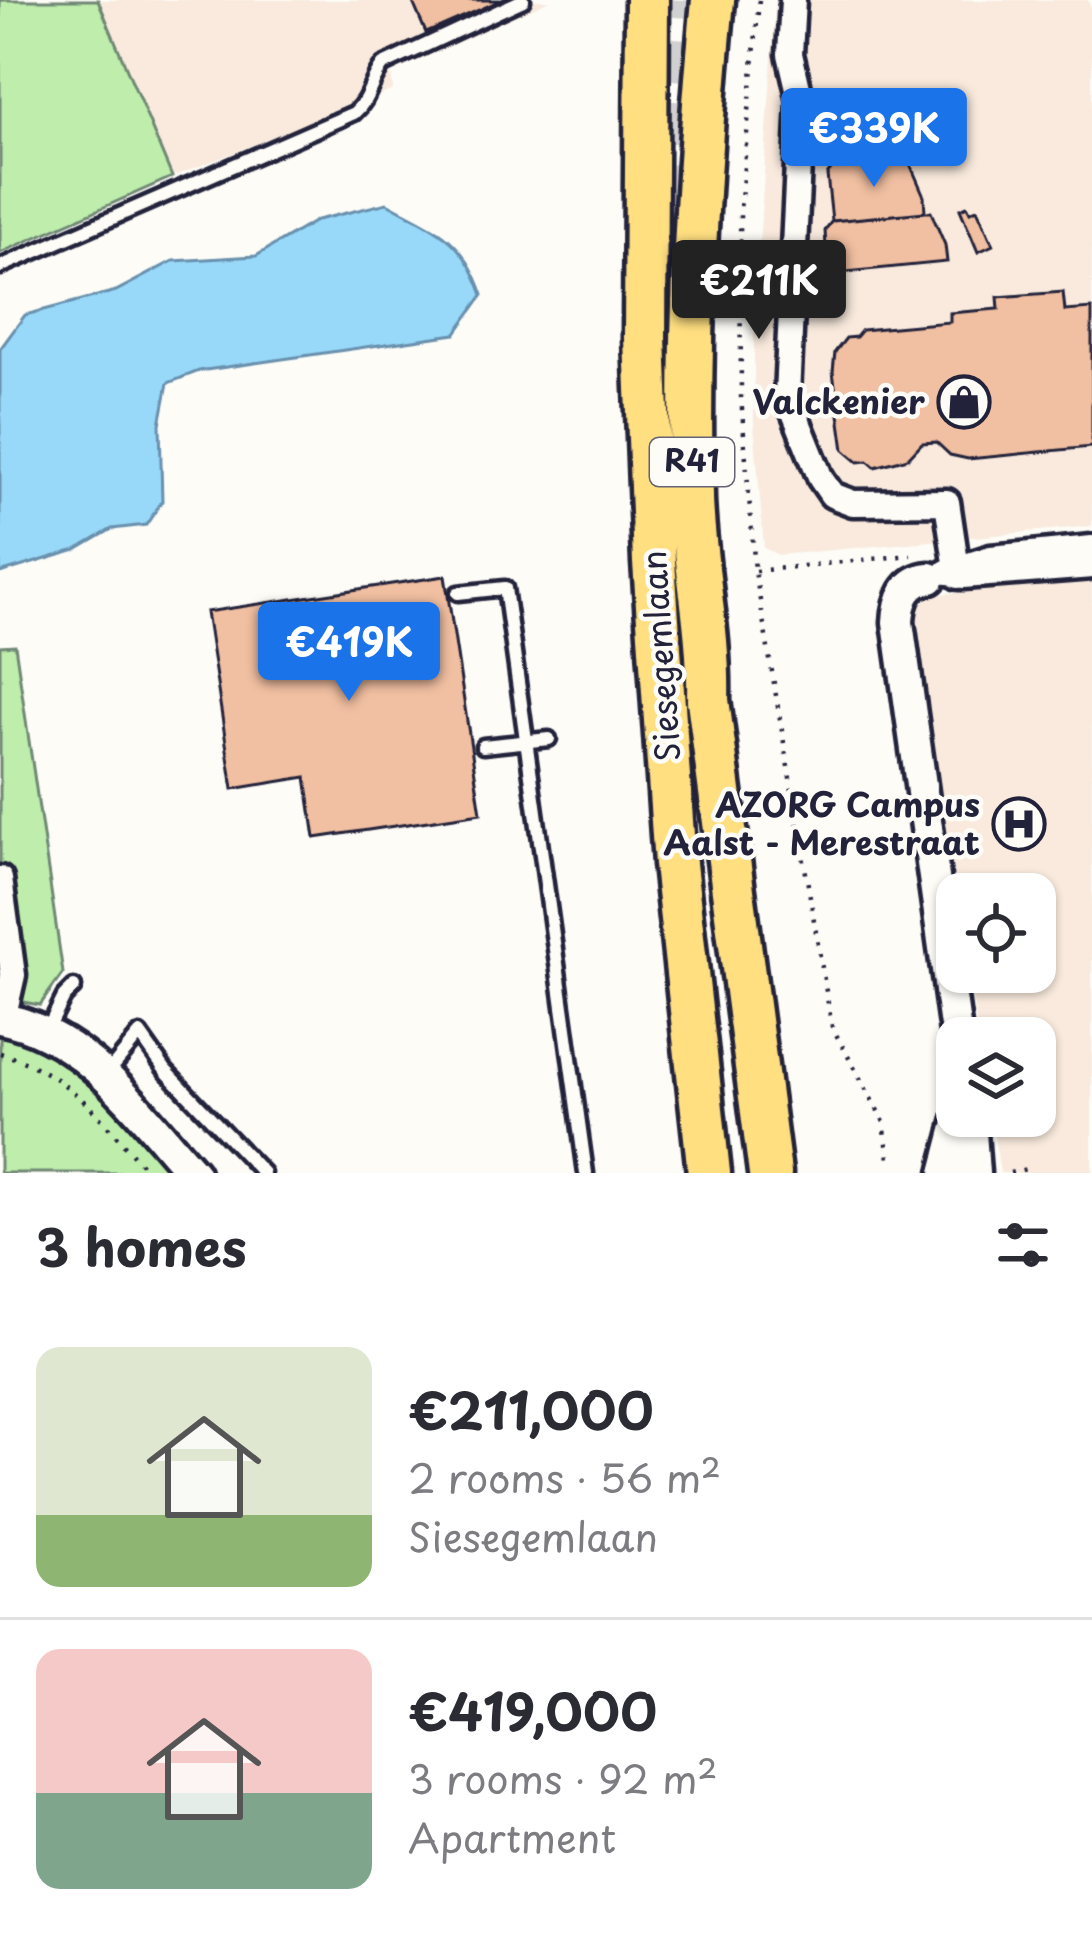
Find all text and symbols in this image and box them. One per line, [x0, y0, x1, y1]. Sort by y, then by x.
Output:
pin: €339K [790, 88, 958, 190]
text: €339K [808, 97, 940, 156]
pin: €211K [675, 240, 843, 342]
text: €211K [699, 249, 819, 308]
shop icon: Valckenier [936, 374, 992, 430]
place label: Valckenier [752, 375, 925, 425]
road number: R41 [650, 438, 734, 486]
street label: Siesegemlaan [627, 549, 691, 763]
pin: €419K [265, 602, 433, 704]
text: €419K [285, 611, 413, 670]
place label: AZORG Campus Aalst - Merestraat [664, 778, 980, 866]
hospital icon: AZORG Campus Aalst - Merestraat [991, 796, 1047, 852]
map controls [936, 873, 1056, 1137]
button: locate [936, 873, 1056, 993]
button: layers [936, 1017, 1056, 1137]
text: 3 homes [36, 1207, 247, 1284]
icon: filters [990, 1212, 1056, 1278]
text: €211,000 [408, 1370, 654, 1447]
icon: home [132, 1395, 276, 1539]
text: 2 rooms · 56 m² [408, 1447, 721, 1506]
text: Siesegemlaan [408, 1506, 658, 1565]
text: €419,000 [408, 1671, 657, 1748]
icon: home [132, 1697, 276, 1841]
text: 3 rooms · 92 m² [408, 1748, 718, 1807]
text: Apartment [408, 1807, 616, 1866]

